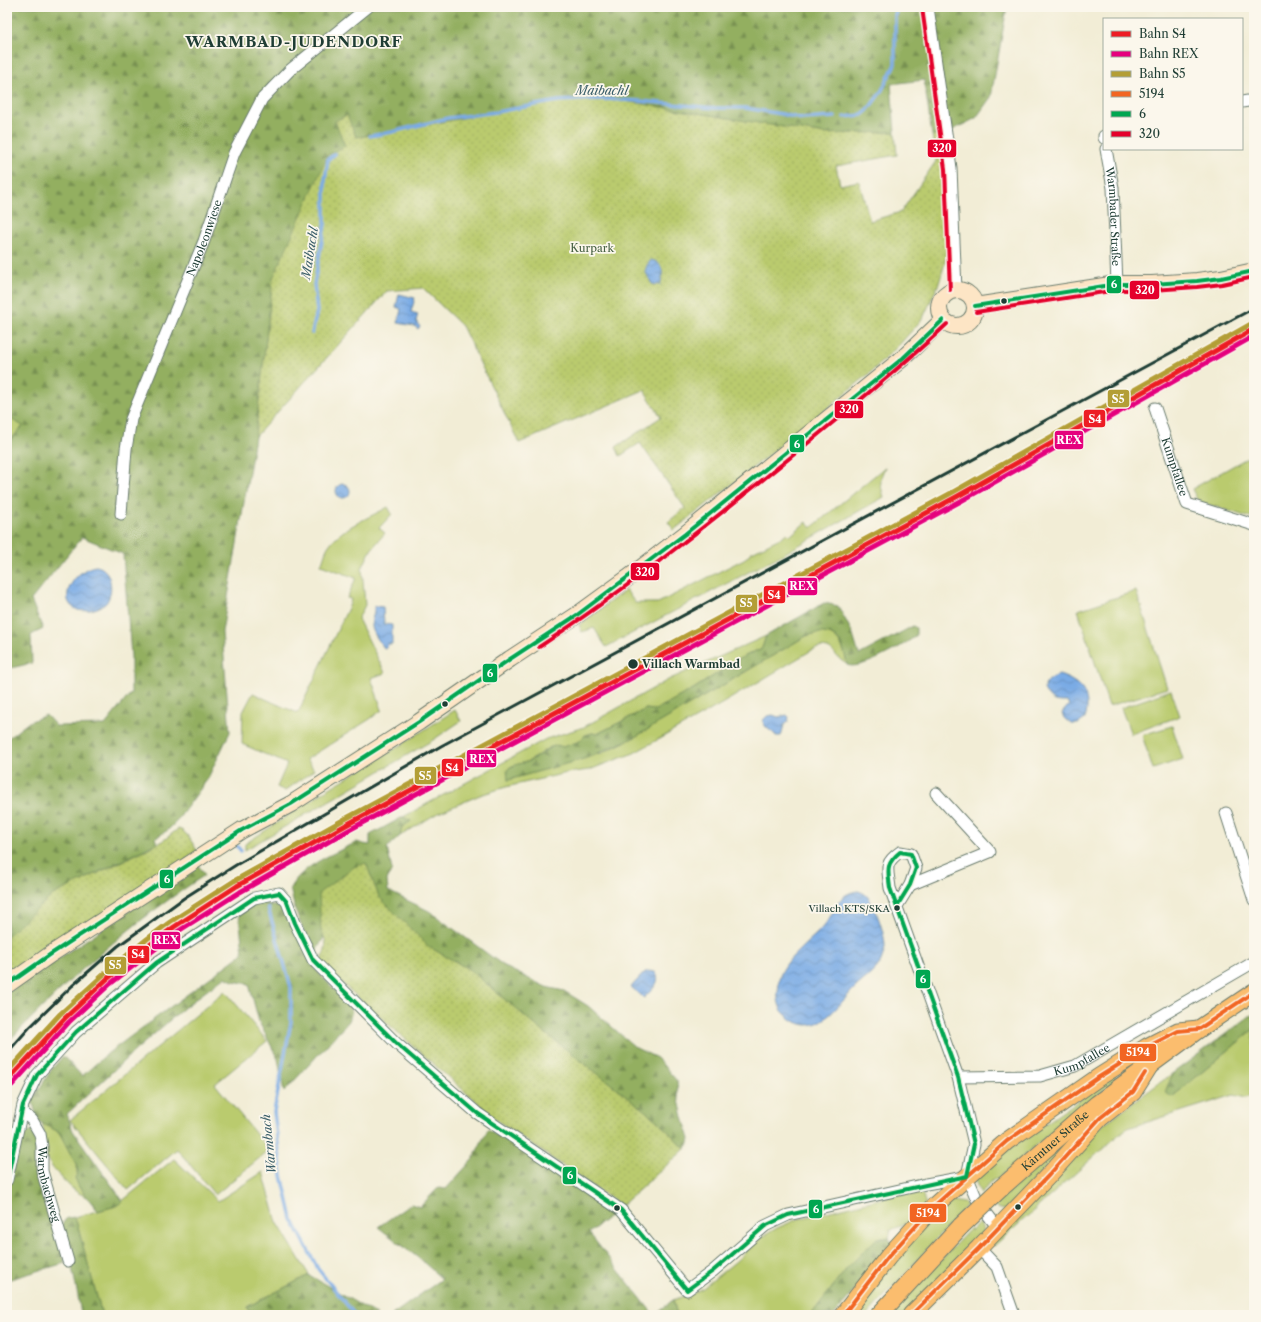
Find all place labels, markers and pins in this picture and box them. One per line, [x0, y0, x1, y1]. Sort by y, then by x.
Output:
unlabelled marker [999, 296, 1009, 306]
marker: Villach Warmbad [626, 657, 640, 671]
place label: Villach Warmbad [641, 657, 741, 671]
unlabelled marker [440, 699, 450, 709]
place label: Villach KTS/SKA [807, 902, 891, 915]
marker: Villach KTS/SKA [892, 903, 902, 913]
unlabelled marker [1013, 1202, 1023, 1212]
unlabelled marker [612, 1203, 622, 1213]

